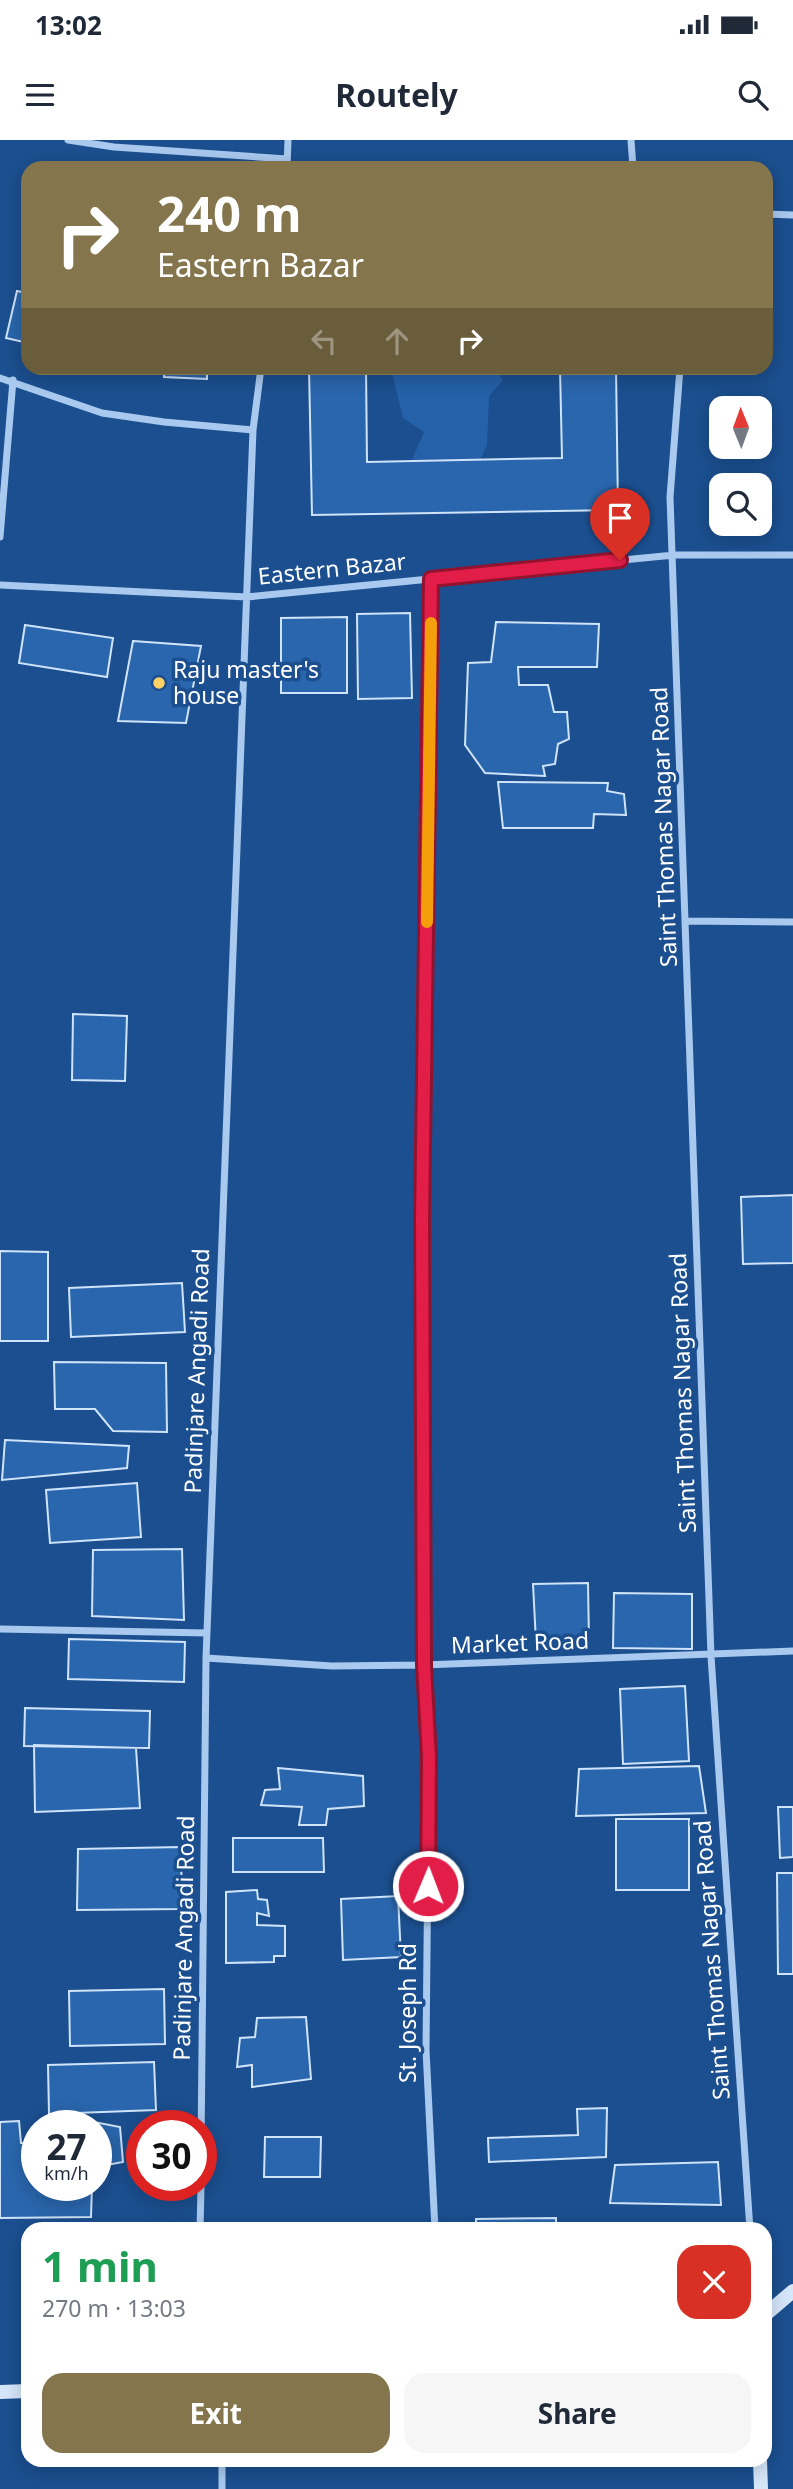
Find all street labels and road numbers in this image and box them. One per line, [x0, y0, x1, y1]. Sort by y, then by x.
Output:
street label: Eastern Bazar [256, 544, 408, 592]
street label: Saint Thomas Nagar Road [642, 686, 684, 968]
street label: Padinjare Angadi Road [176, 1248, 216, 1494]
street label: Saint Thomas Nagar Road [661, 1252, 703, 1534]
street label: Market Road [450, 1624, 590, 1660]
street label: Padinjare Angadi Road [165, 1815, 201, 2061]
street label: Saint Thomas Nagar Road [685, 1819, 737, 2101]
street label: St. Joseph Rd [391, 1943, 423, 2083]

